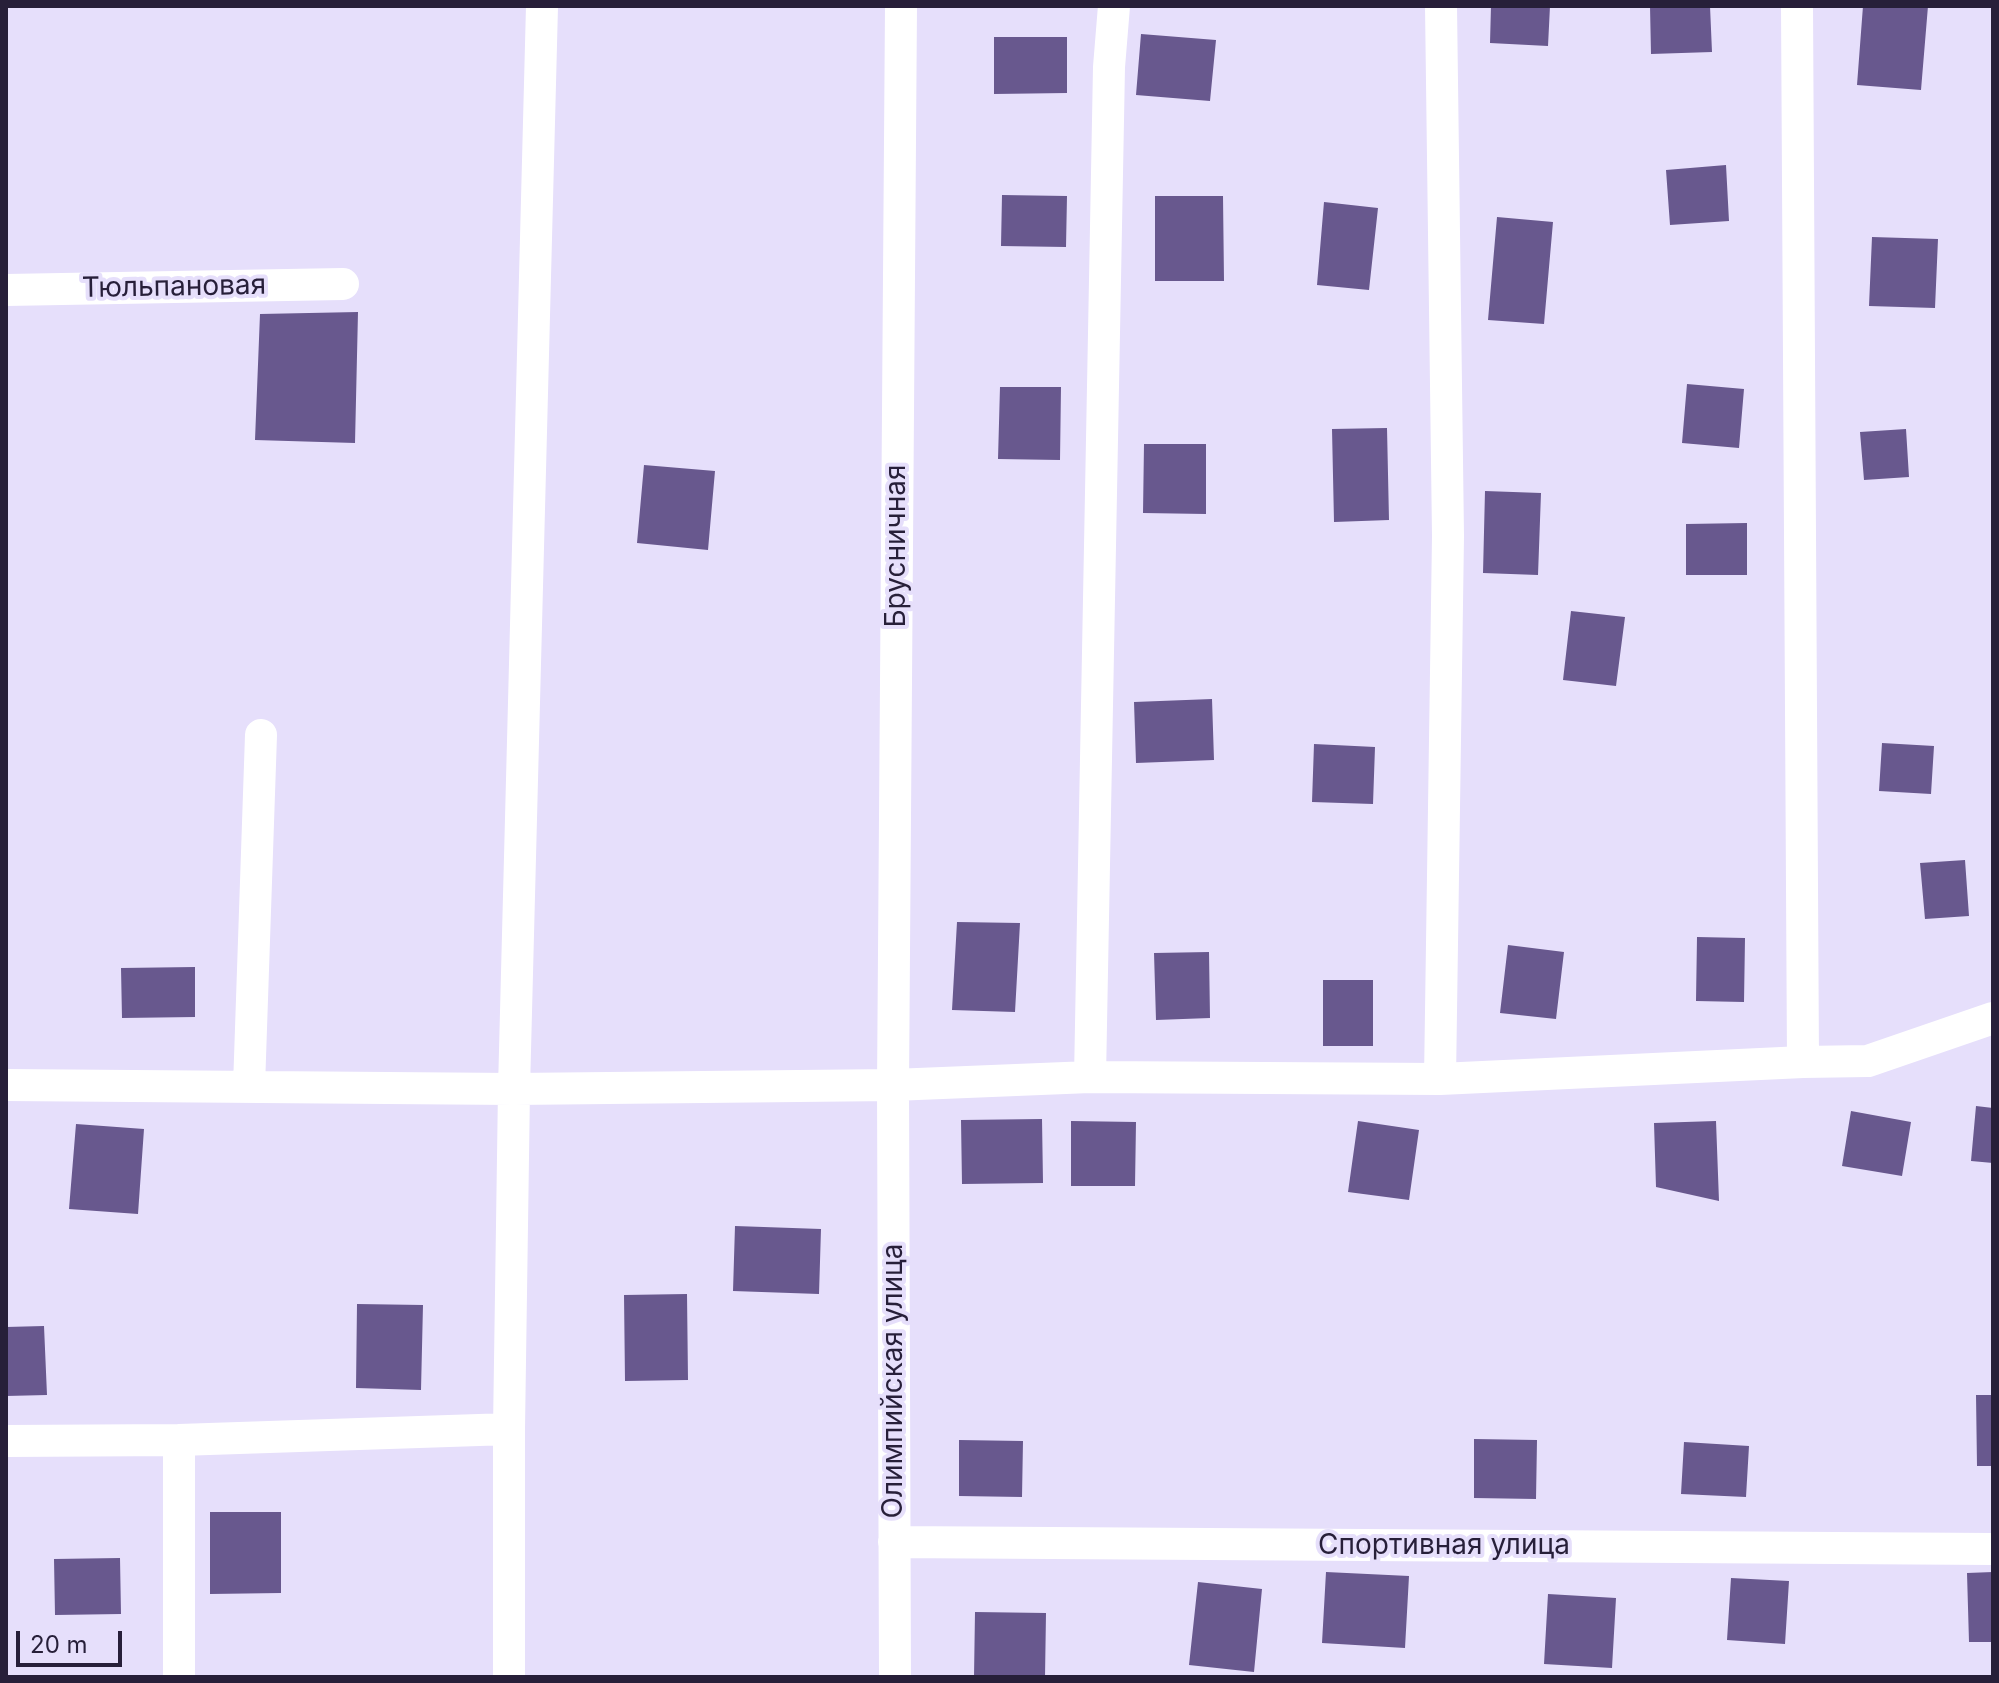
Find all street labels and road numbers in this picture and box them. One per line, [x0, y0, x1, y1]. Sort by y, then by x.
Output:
street label: Тюльпановая [82, 269, 266, 305]
street label: Брусничная [880, 465, 914, 627]
street label: Олимпийская улица [877, 1243, 911, 1519]
street label: Спортивная улица [1318, 1529, 1570, 1563]

